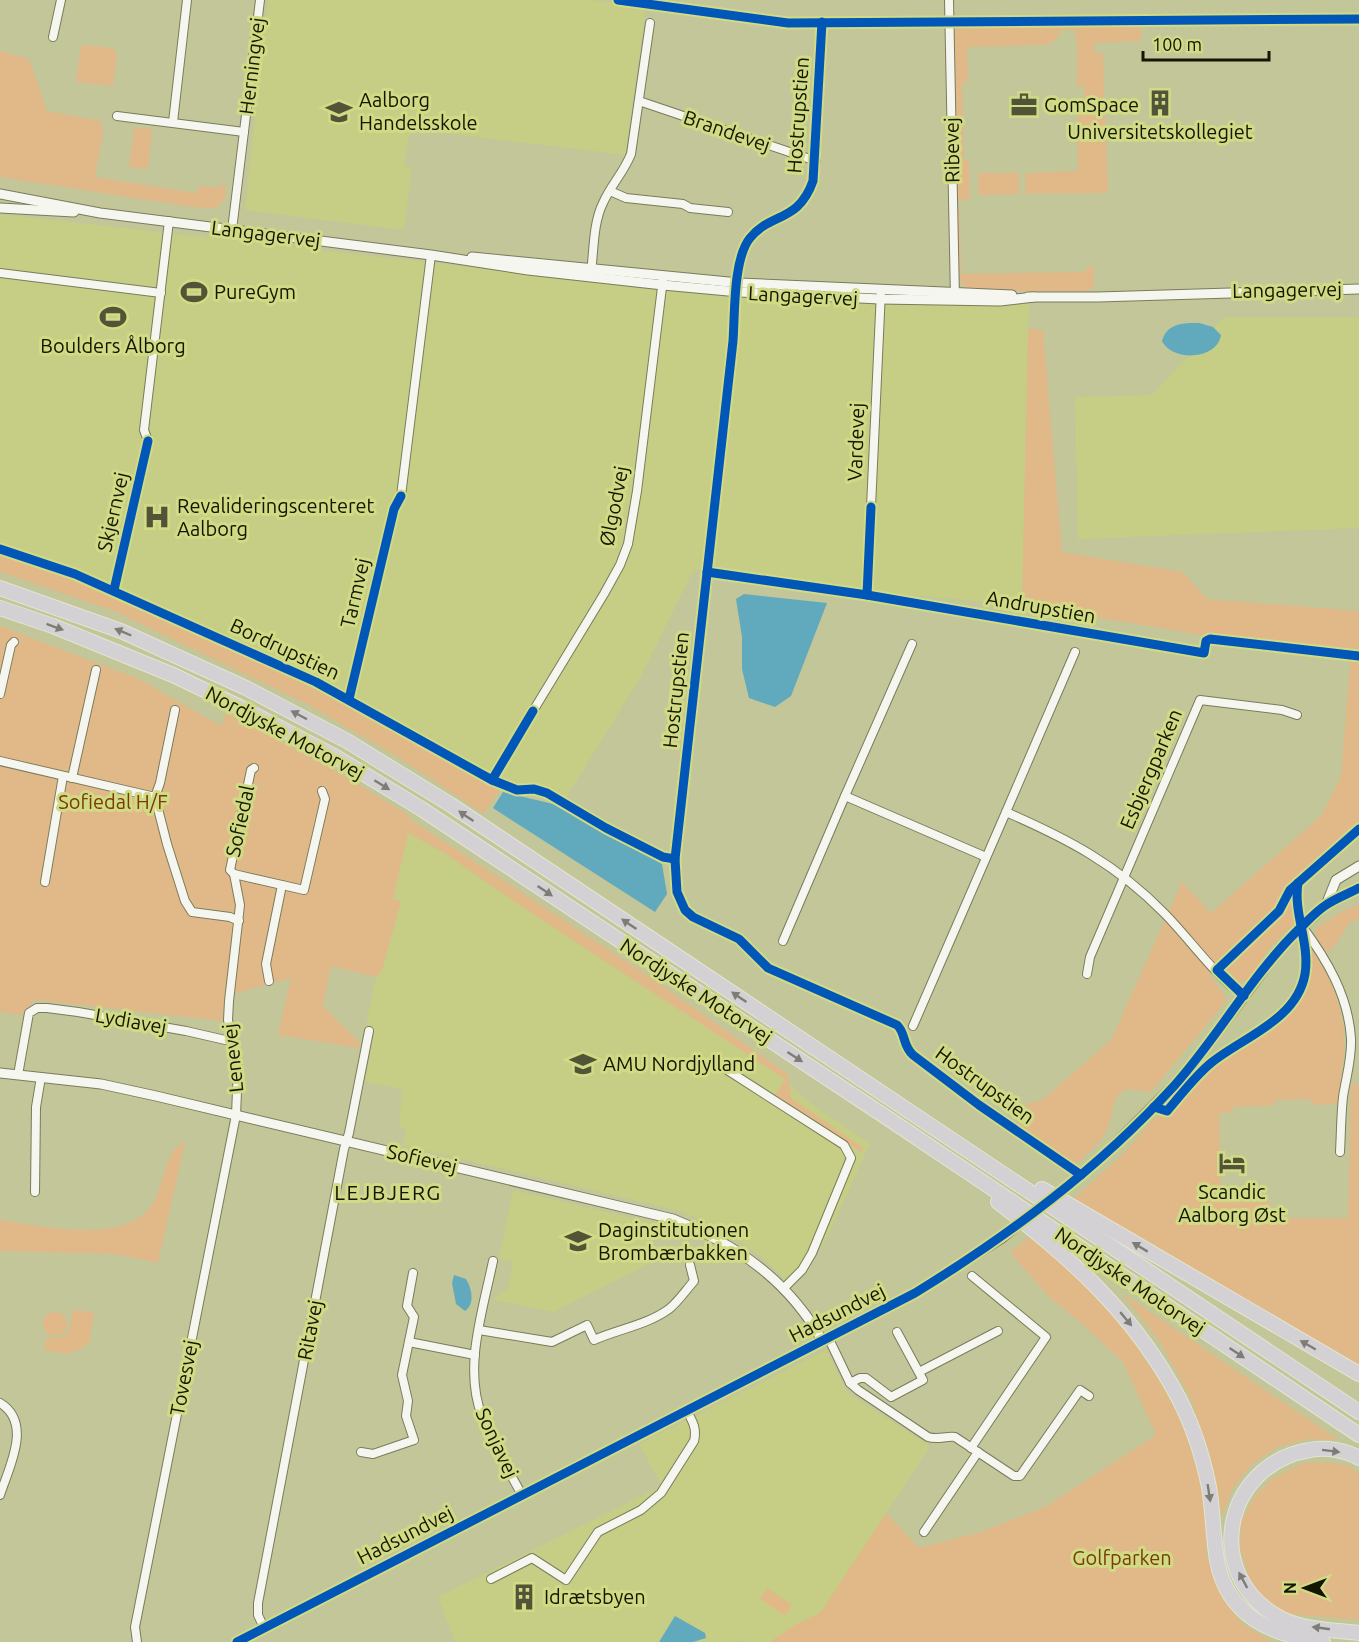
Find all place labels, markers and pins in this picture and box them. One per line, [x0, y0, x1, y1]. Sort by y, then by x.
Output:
place label: Aalborg Handelsskole [359, 88, 478, 134]
building icon: Universitetskollegiet [1145, 88, 1175, 118]
office icon: GomSpace [1009, 90, 1039, 120]
place label: GomSpace [1044, 93, 1139, 116]
school or university icon: Aalborg Handelsskole [324, 97, 354, 127]
place label: Universitetskollegiet [1067, 120, 1253, 143]
sports icon: PureGym [179, 277, 209, 307]
place label: PureGym [214, 280, 296, 303]
sports icon: Boulders Ålborg [98, 302, 128, 332]
place label: Boulders Ålborg [40, 334, 186, 357]
place label: Revalideringscenteret Aalborg [177, 494, 375, 540]
hospital icon: Revalideringscenteret Aalborg [142, 502, 172, 532]
school or university icon: AMU Nordjylland [568, 1049, 598, 1079]
place label: AMU Nordjylland [603, 1052, 755, 1075]
hotel icon: Scandic Aalborg Øst [1217, 1148, 1247, 1178]
place label: Scandic Aalborg Øst [1178, 1180, 1286, 1226]
place label: Daginstitutionen Brombærbakken [598, 1218, 749, 1264]
school or university icon: Daginstitutionen Brombærbakken [563, 1226, 593, 1256]
building icon: Idrætsbyen [509, 1582, 539, 1612]
place label: Idrætsbyen [544, 1585, 646, 1608]

